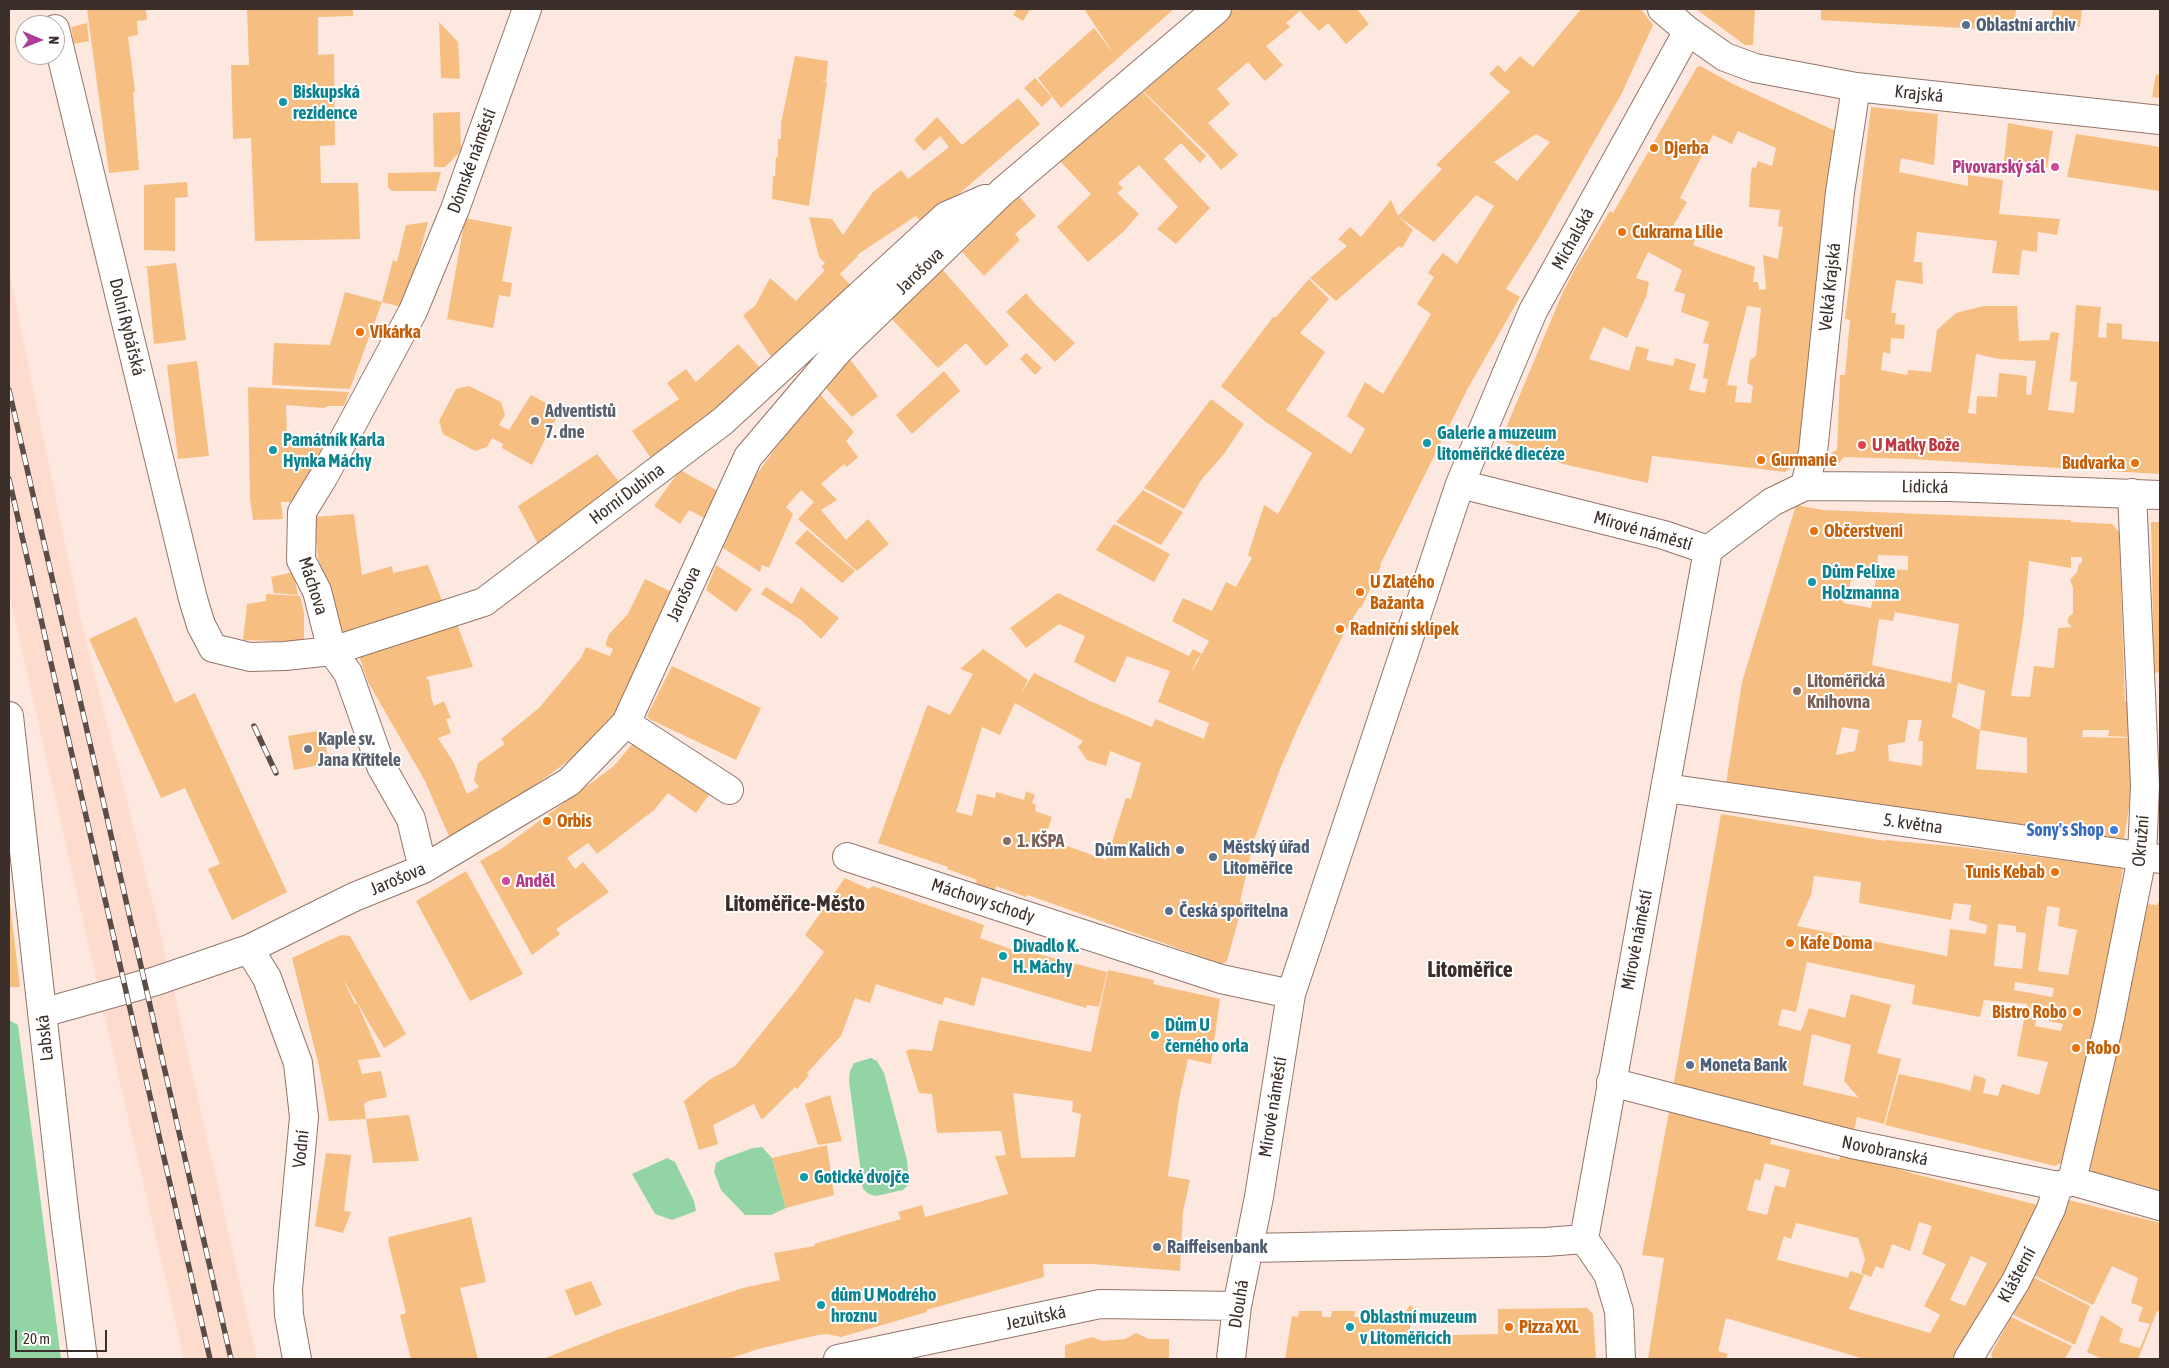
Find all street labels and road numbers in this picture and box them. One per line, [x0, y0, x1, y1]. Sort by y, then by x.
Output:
street label: Krajská [1894, 81, 1944, 107]
street label: Dómské náměstí [443, 106, 501, 216]
street label: Michalská [1547, 204, 1599, 274]
street label: Velká Krajská [1815, 242, 1845, 332]
street label: Jarošova [892, 243, 948, 299]
street label: Dolní Rybářská [104, 276, 150, 378]
street label: Horní Dubina [585, 459, 669, 529]
street label: Lidická [1901, 476, 1949, 498]
street label: Mírové náměstí [1591, 507, 1695, 555]
street label: Máchova [294, 554, 332, 618]
street label: Jarošova [662, 563, 706, 625]
street label: 5. května [1882, 809, 1944, 839]
street label: Okružní [2128, 814, 2154, 868]
street label: Jarošova [367, 858, 429, 900]
street label: Máchovy schody [929, 874, 1037, 928]
street label: Mírové náměstí [1617, 888, 1657, 992]
street label: Labská [32, 1014, 58, 1062]
street label: Mírové náměstí [1254, 1055, 1292, 1159]
street label: Vodní [288, 1129, 314, 1169]
street label: Novobranská [1840, 1131, 1930, 1171]
street label: Klášterní [1993, 1244, 2041, 1306]
street label: Dlouhá [1225, 1278, 1253, 1330]
street label: Jezuitská [1004, 1301, 1068, 1335]

